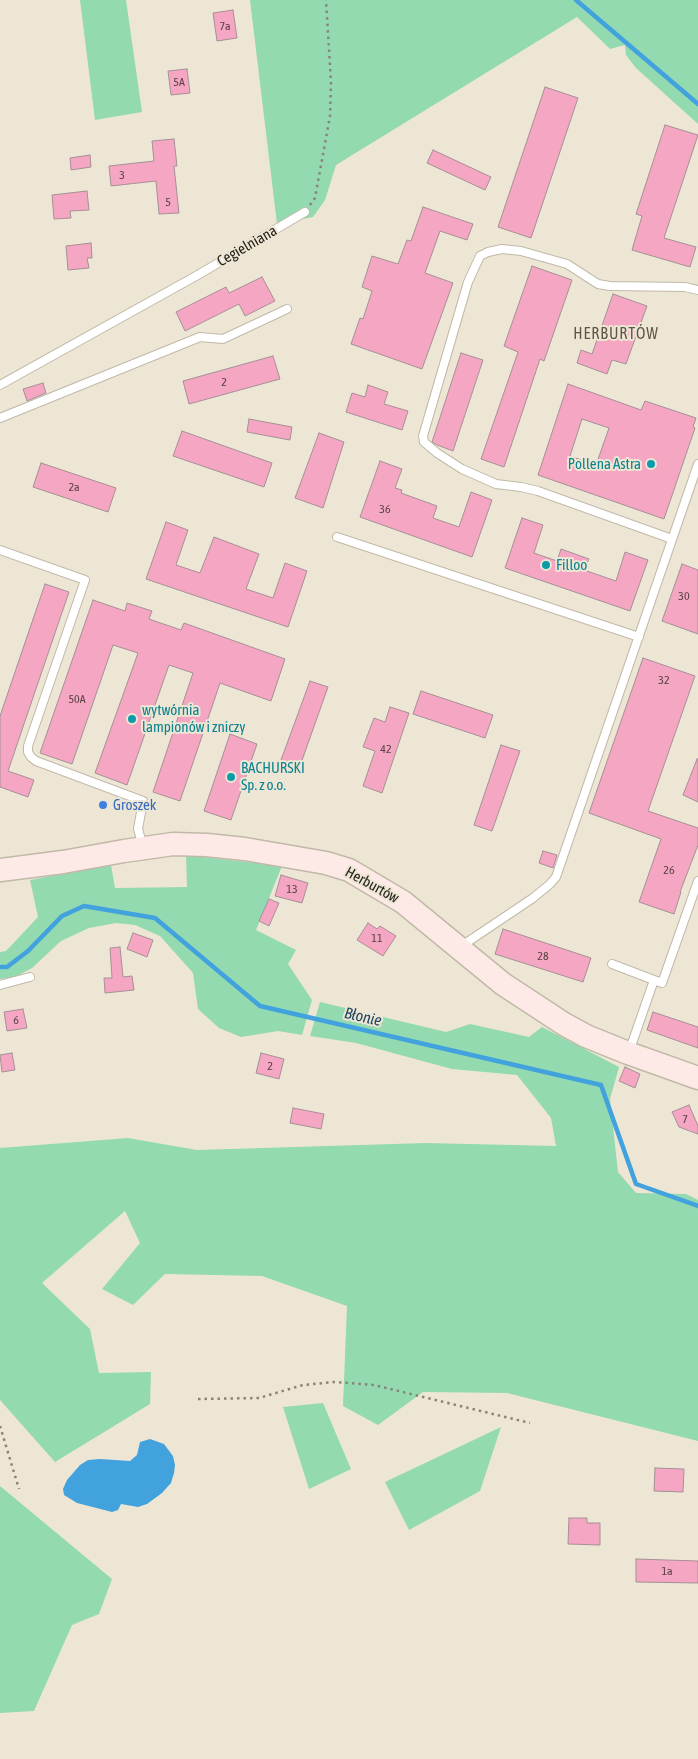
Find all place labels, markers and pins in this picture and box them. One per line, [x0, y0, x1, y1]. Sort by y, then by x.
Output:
place label: Pollena Astra [568, 455, 641, 473]
marker: Pollena Astra [645, 458, 657, 470]
place label: Filloo [556, 556, 587, 574]
marker: Filloo [540, 559, 552, 571]
place label: wytwórnia lampionów i zniczy [142, 701, 245, 736]
marker: wytwórnia lampionów i zniczy [126, 713, 138, 725]
place label: BACHURSKI Sp. z o.o. [241, 759, 305, 794]
marker: BACHURSKI Sp. z o.o. [225, 771, 237, 783]
place label: Groszek [113, 796, 156, 814]
marker: Groszek [97, 799, 109, 811]

